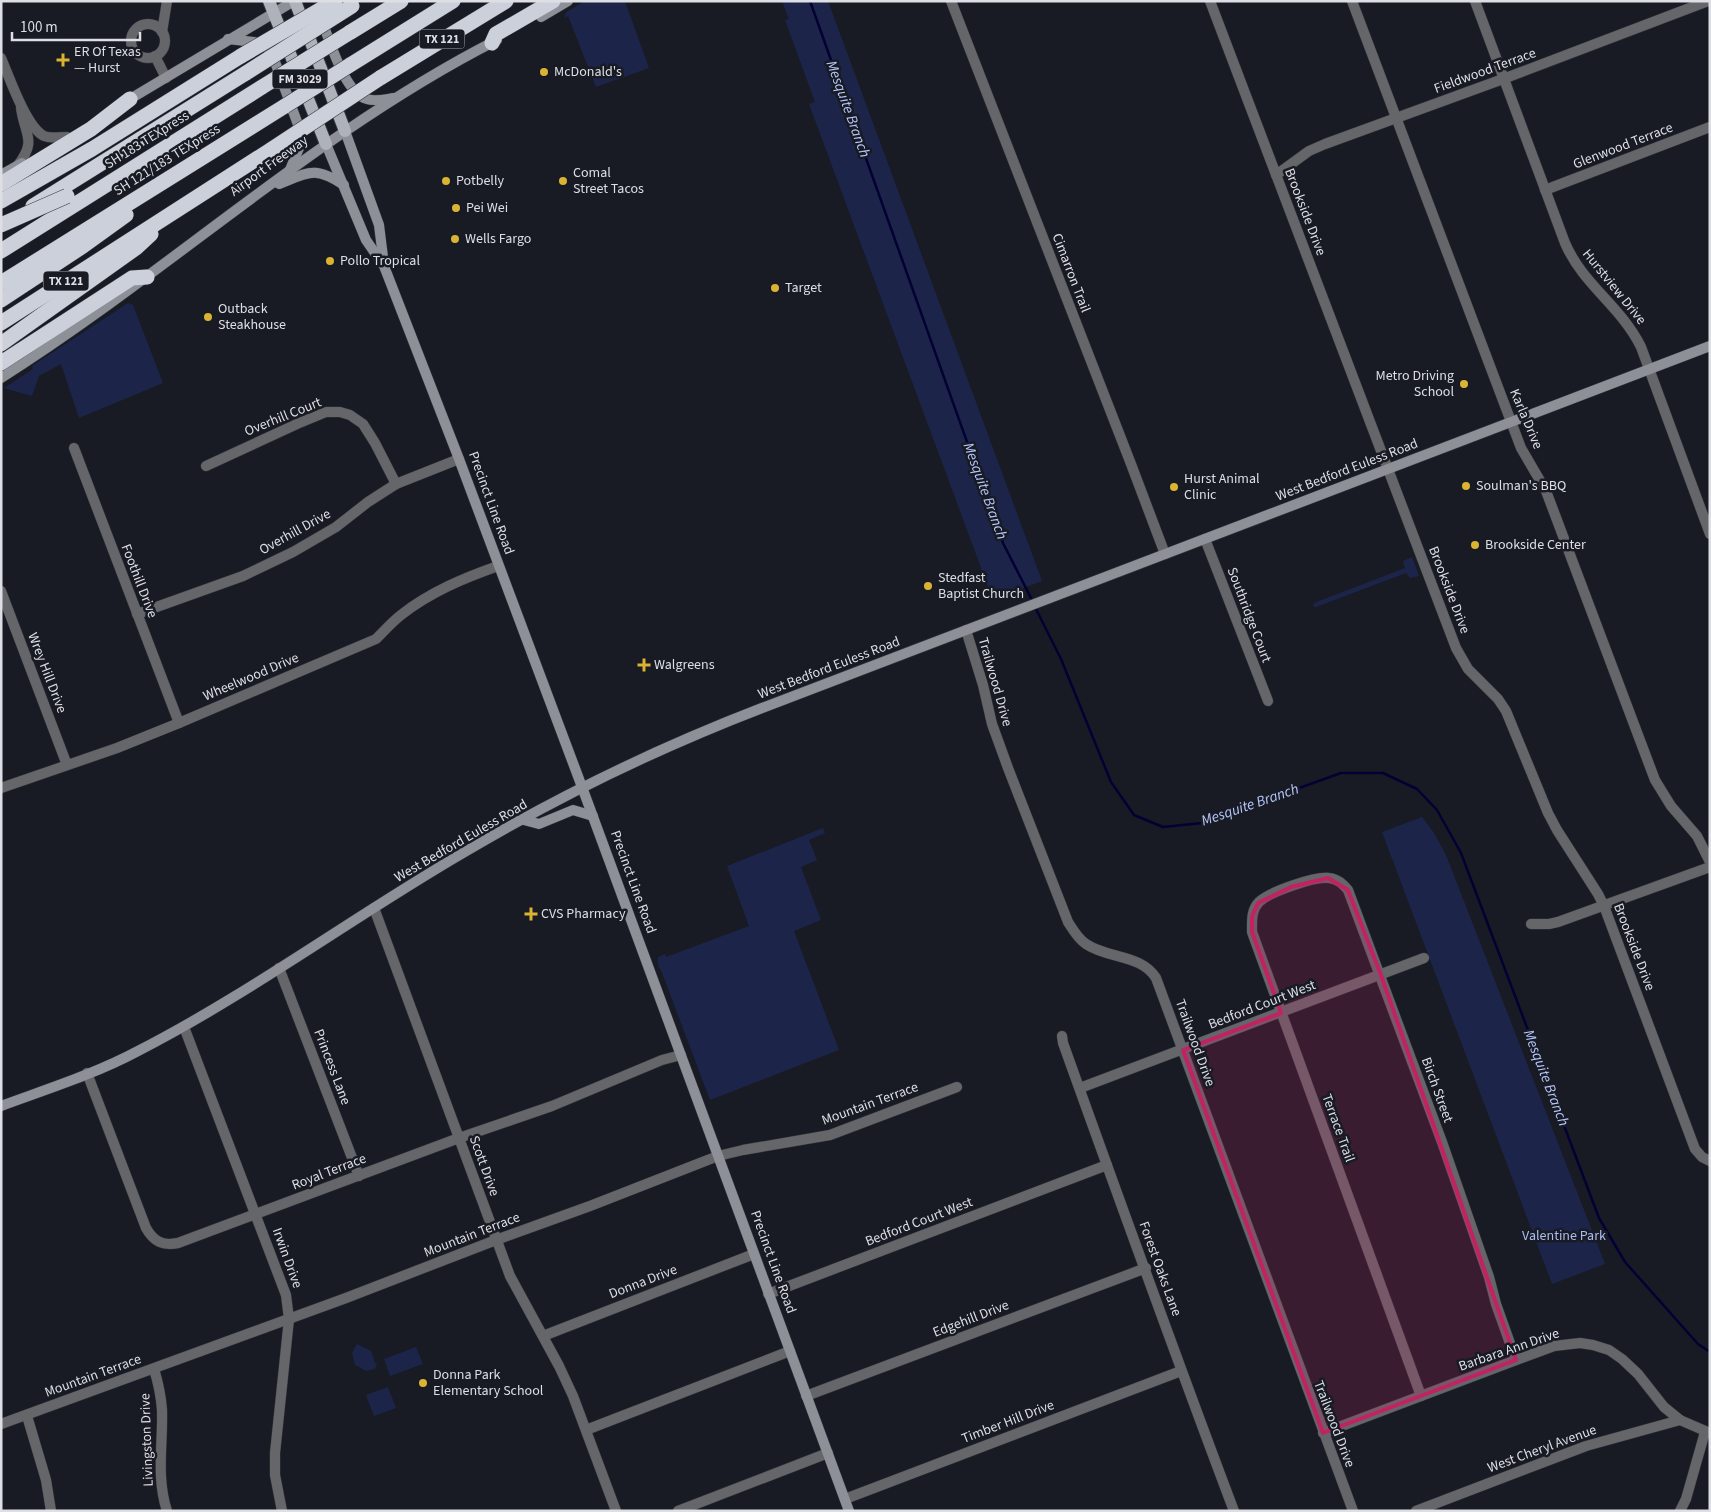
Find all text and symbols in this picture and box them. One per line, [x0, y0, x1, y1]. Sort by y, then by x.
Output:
scale bar [12, 10, 140, 42]
text: 100 m [20, 17, 58, 38]
road number: TX 121 [420, 30, 464, 48]
place label: ER Of Texas — Hurst [74, 42, 141, 78]
street label: Fieldwood Terrace [1431, 43, 1539, 99]
marker: ER Of Texas — Hurst [56, 53, 70, 67]
water label: Mesquite Branch [821, 58, 875, 161]
place label: McDonald's [554, 62, 622, 82]
marker: McDonald's [538, 66, 550, 78]
road number: FM 3029 [272, 70, 328, 88]
street label: SH 183 TEXpress [101, 106, 193, 174]
street label: Glenwood Terrace [1570, 118, 1676, 174]
street label: SH 121/183 TEXpress [110, 119, 224, 201]
street label: Airport Freeway [226, 130, 313, 201]
place label: Comal Street Tacos [573, 163, 644, 199]
street label: Brookside Drive [1279, 165, 1331, 259]
place label: Potbelly [456, 171, 504, 191]
marker: Potbelly [440, 175, 452, 187]
marker: Comal Street Tacos [557, 175, 569, 187]
place label: Pei Wei [466, 198, 508, 218]
marker: Pei Wei [450, 202, 462, 214]
place label: Wells Fargo [465, 229, 531, 249]
street label: Cimarron Trail [1047, 231, 1095, 316]
marker: Wells Fargo [449, 233, 461, 245]
street label: Hurstview Drive [1577, 245, 1651, 329]
place label: Pollo Tropical [340, 251, 420, 271]
marker: Pollo Tropical [324, 255, 336, 267]
road number: TX 121 [44, 272, 88, 290]
place label: Target [785, 278, 822, 298]
marker: Target [769, 282, 781, 294]
place label: Outback Steakhouse [218, 299, 286, 335]
marker: Outback Steakhouse [202, 311, 214, 323]
place label: Metro Driving School [1376, 366, 1454, 402]
marker: Metro Driving School [1458, 378, 1470, 390]
street label: Karla Drive [1504, 386, 1548, 452]
street label: Overhill Court [242, 392, 325, 442]
street label: West Bedford Euless Road [1273, 434, 1421, 506]
water label: Mesquite Branch [958, 440, 1012, 543]
street label: Precinct Line Road [463, 449, 519, 557]
place label: Hurst Animal Clinic [1184, 469, 1260, 505]
place label: Soulman's BBQ [1476, 476, 1566, 496]
marker: Soulman's BBQ [1460, 480, 1472, 492]
marker: Hurst Animal Clinic [1168, 481, 1180, 493]
street label: Overhill Drive [256, 504, 334, 560]
place label: Brookside Center [1485, 535, 1586, 555]
marker: Brookside Center [1469, 539, 1481, 551]
street label: Foothill Drive [116, 541, 162, 621]
street label: Brookside Drive [1423, 543, 1475, 637]
street label: Southridge Court [1222, 565, 1276, 666]
place label: Stedfast Baptist Church [938, 568, 1024, 604]
marker: Stedfast Baptist Church [922, 580, 934, 592]
street label: Wrey Hill Drive [22, 630, 72, 716]
street label: West Bedford Euless Road [755, 632, 903, 704]
street label: Trailwood Drive [973, 635, 1017, 729]
street label: Wheelwood Drive [200, 648, 302, 706]
place label: Walgreens [654, 655, 715, 675]
marker: Walgreens [638, 659, 650, 671]
water label: Mesquite Branch [1198, 778, 1302, 832]
street label: West Bedford Euless Road [391, 795, 531, 887]
street label: Precinct Line Road [605, 828, 661, 936]
street label: Brookside Drive [1608, 900, 1660, 994]
place label: CVS Pharmacy [541, 904, 626, 924]
marker: CVS Pharmacy [525, 908, 537, 920]
street label: Bedford Court West [1205, 975, 1319, 1035]
street label: Trailwood Drive [1170, 997, 1220, 1089]
street label: Princess Lane [308, 1026, 356, 1108]
water label: Mesquite Branch [1518, 1027, 1574, 1129]
street label: Birch Street [1416, 1054, 1458, 1126]
street label: Mountain Terrace [819, 1077, 921, 1131]
street label: Terrace Trail [1316, 1091, 1360, 1165]
street label: Scott Drive [464, 1133, 504, 1199]
street label: Royal Terrace [289, 1149, 369, 1195]
street label: Bedford Court West [862, 1192, 976, 1252]
street label: Mountain Terrace [421, 1207, 523, 1263]
street label: Precinct Line Road [745, 1208, 801, 1316]
street label: Forest Oaks Lane [1134, 1219, 1186, 1319]
street label: Irwin Drive [267, 1225, 307, 1291]
park label: Valentine Park [1522, 1226, 1606, 1246]
street label: Donna Drive [606, 1260, 680, 1304]
street label: Edgehill Drive [930, 1295, 1012, 1343]
street label: Barbara Ann Drive [1456, 1323, 1562, 1377]
street label: Mountain Terrace [42, 1349, 144, 1403]
place label: Donna Park Elementary School [433, 1365, 544, 1401]
marker: Donna Park Elementary School [417, 1377, 429, 1389]
street label: Trailwood Drive [1308, 1378, 1360, 1470]
street label: Livingston Drive [135, 1393, 159, 1487]
street label: Timber Hill Drive [959, 1395, 1057, 1449]
street label: West Cheryl Avenue [1485, 1420, 1599, 1478]

